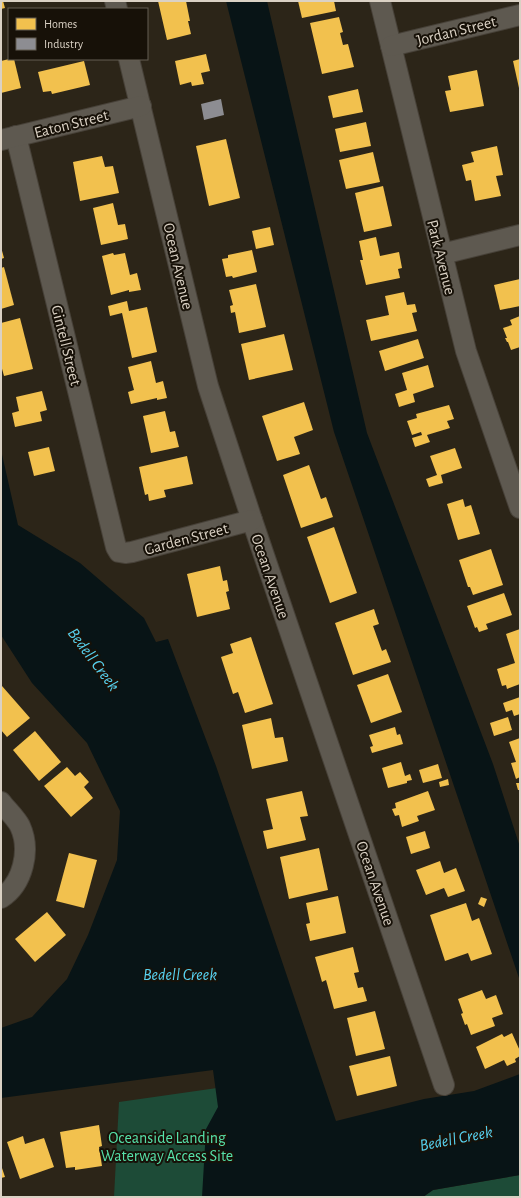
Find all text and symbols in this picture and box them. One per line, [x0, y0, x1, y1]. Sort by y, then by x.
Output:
legend [8, 8, 148, 60]
street label: Jordan Street [415, 13, 498, 49]
text: Homes [44, 18, 77, 30]
text: Industry [44, 38, 83, 51]
street label: Eaton Street [32, 107, 110, 141]
street label: Park Avenue [424, 218, 458, 296]
street label: Ocean Avenue [160, 221, 196, 311]
street label: Gintell Street [48, 303, 84, 387]
street label: Garden Street [143, 520, 230, 558]
street label: Ocean Avenue [248, 532, 292, 621]
water label: Bedell Creek [65, 625, 123, 694]
street label: Ocean Avenue [353, 839, 397, 928]
water label: Bedell Creek [143, 966, 217, 983]
water label: Bedell Creek [418, 1123, 494, 1154]
park label: Oceanside Landing Waterway Access Site [101, 1130, 233, 1165]

